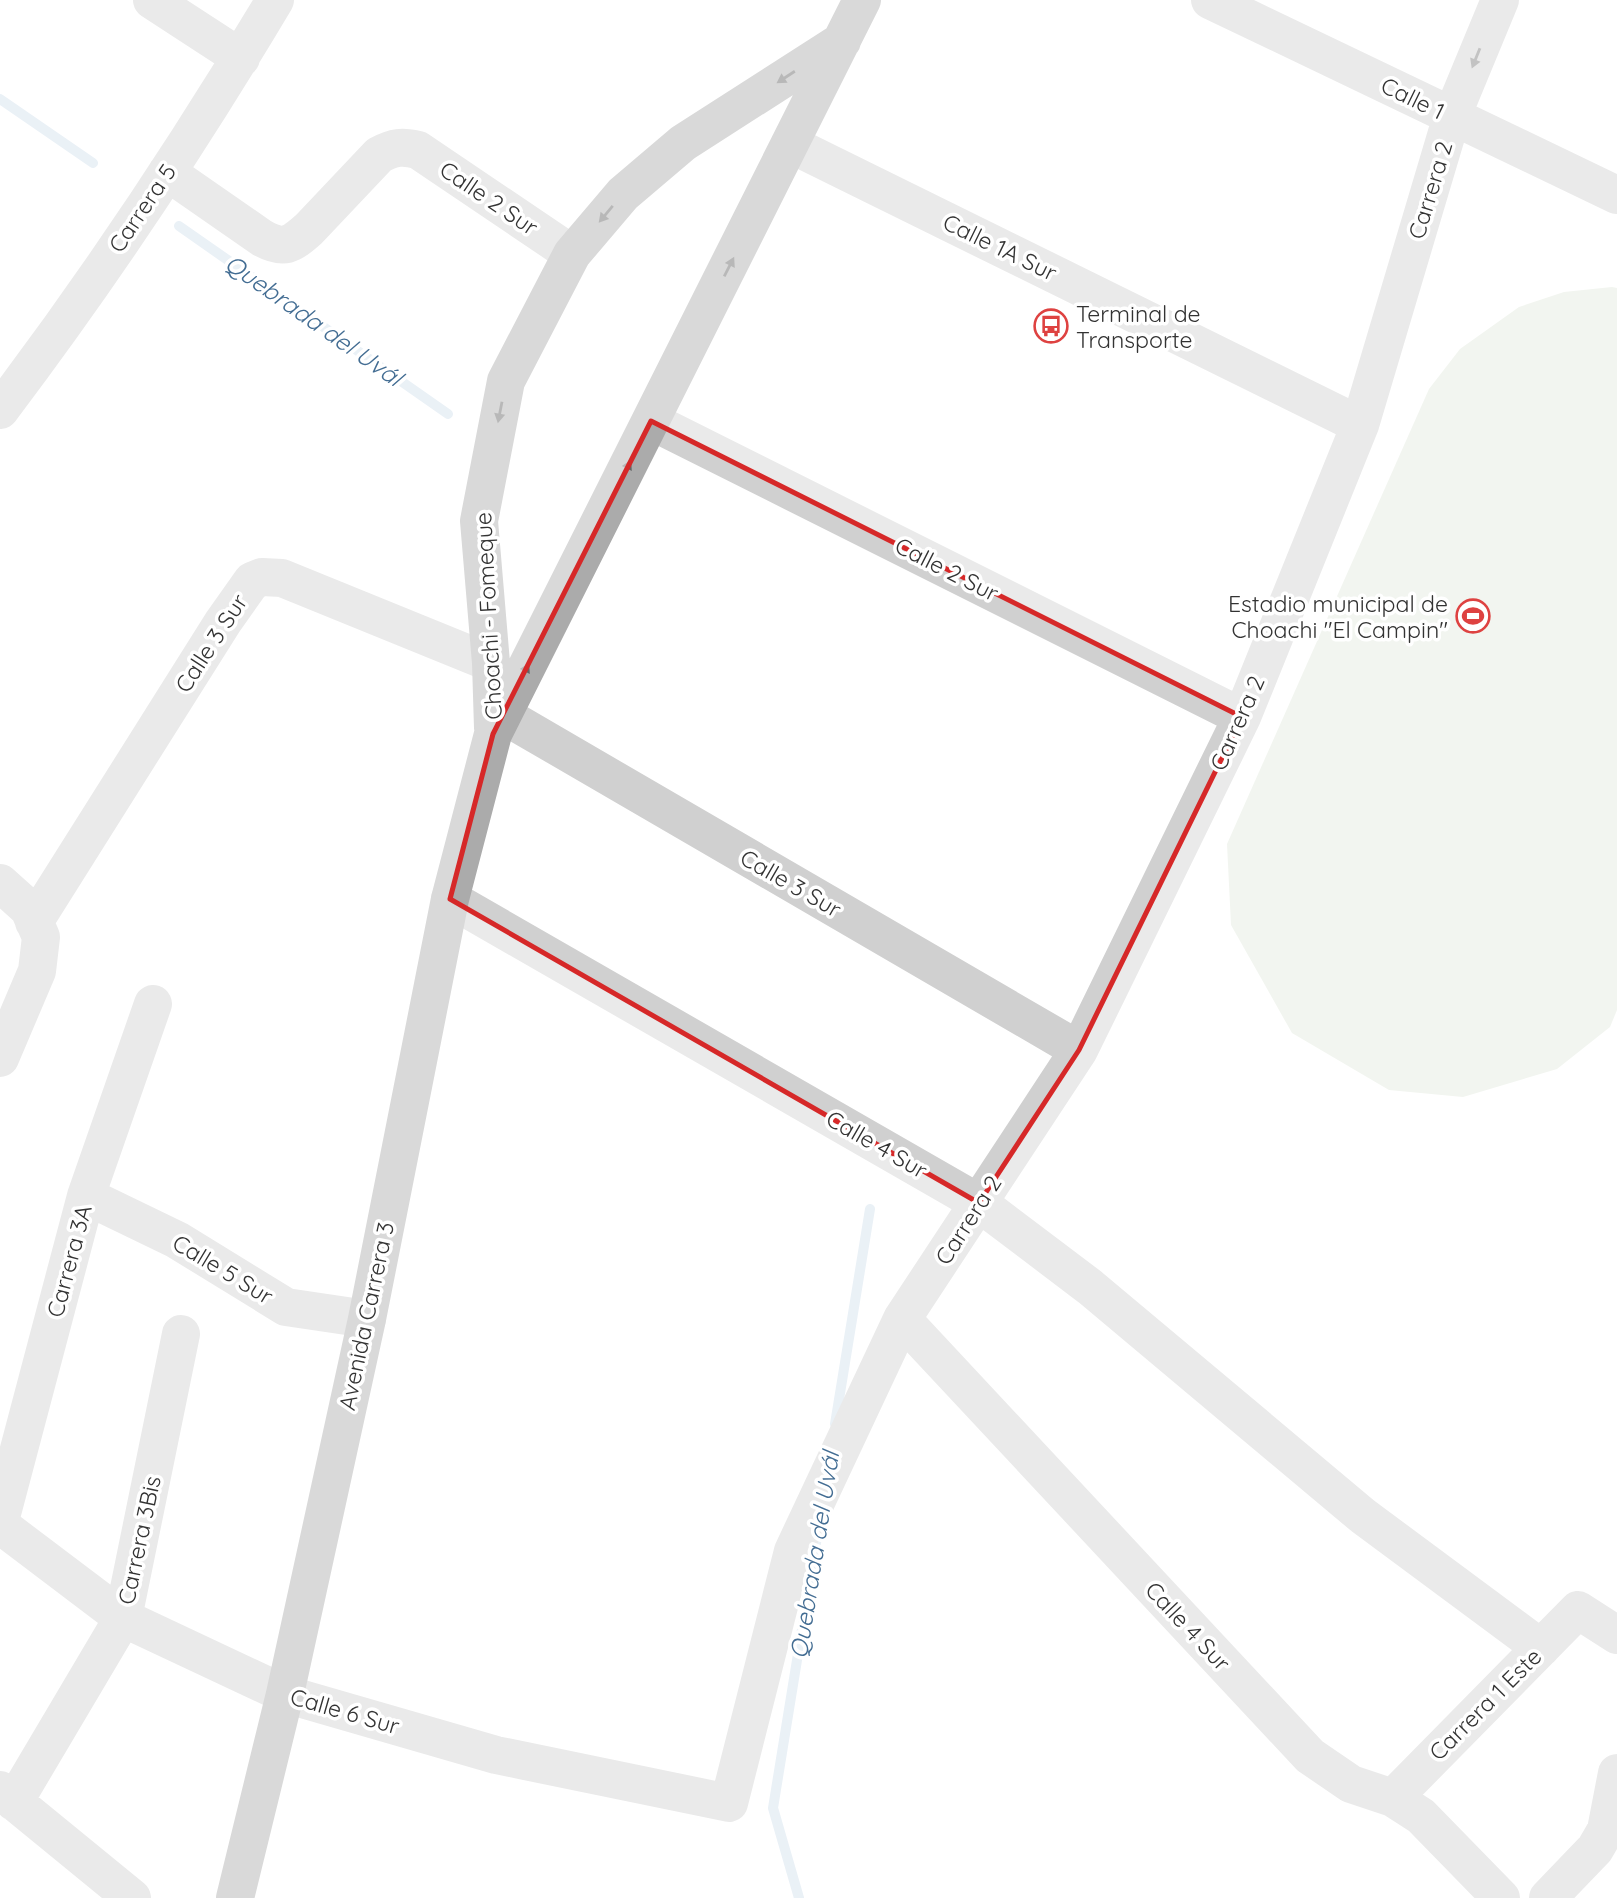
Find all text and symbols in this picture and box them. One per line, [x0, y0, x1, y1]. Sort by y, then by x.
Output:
one-way arrow [1471, 48, 1482, 69]
one-way arrow [777, 70, 795, 84]
street label: Calle 1 [1376, 70, 1450, 126]
street label: Carrera 2 [1401, 138, 1459, 242]
street label: Calle 2 Sur [434, 155, 544, 242]
street label: Carrera 5 [102, 158, 182, 258]
one-way arrow [599, 206, 614, 223]
street label: Calle 1A Sur [938, 207, 1062, 287]
water label: Quebrada del Uvál [220, 248, 410, 394]
one-way arrow [723, 257, 734, 277]
place label: Terminal de Transporte [1076, 299, 1201, 354]
bus stop icon: Terminal de Transporte [1032, 307, 1070, 345]
one-way arrow [494, 402, 505, 424]
one-way arrow [621, 460, 632, 480]
street label: Choachi - Fomeque [468, 511, 508, 721]
street label: Calle 2 Sur [890, 531, 1004, 608]
street label: Calle 3 Sur [168, 588, 254, 698]
place label: Estadio municipal de Choachi "El Campin" [1228, 589, 1448, 644]
sports icon: Estadio municipal de Choachi "El Campin" [1454, 597, 1492, 635]
one-way arrow [518, 663, 529, 683]
street label: Carrera 2 [1203, 671, 1271, 775]
street label: Calle 3 Sur [735, 842, 847, 924]
street label: Calle 4 Sur [821, 1103, 933, 1185]
street label: Carrera 2 [928, 1170, 1008, 1270]
street label: Carrera 3A [40, 1202, 98, 1320]
street label: Avenida Carrera 3 [332, 1219, 400, 1413]
street label: Calle 5 Sur [167, 1228, 279, 1310]
water label: Quebrada del Uvál [783, 1447, 846, 1661]
street label: Carrera 3Bis [111, 1473, 167, 1607]
street label: Calle 4 Sur [1139, 1575, 1237, 1677]
street label: Carrera 1 Este [1423, 1642, 1547, 1766]
street label: Calle 6 Sur [287, 1682, 403, 1740]

